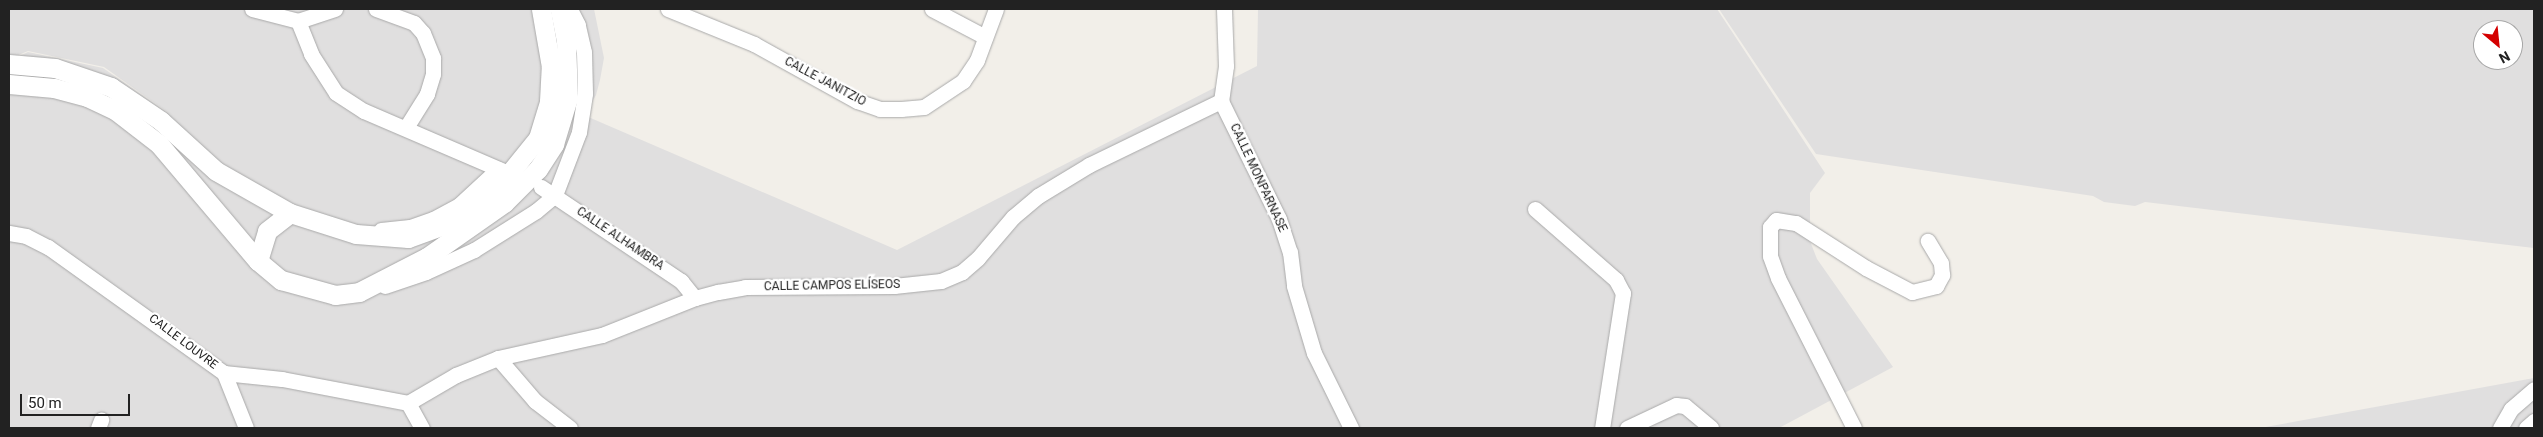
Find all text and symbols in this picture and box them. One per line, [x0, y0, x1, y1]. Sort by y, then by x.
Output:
north arrow [2473, 20, 2523, 70]
text: N [2496, 48, 2513, 67]
street label: CALLE JANITZIO [782, 54, 868, 110]
street label: CALLE MONPARNASE [1227, 121, 1289, 235]
street label: CALLE ALHAMBRA [574, 204, 666, 274]
street label: CALLE CAMPOS ELÍSEOS [764, 278, 900, 294]
street label: CALLE LOUVRE [146, 311, 220, 373]
scale bar [22, 384, 132, 416]
text: 50 m [28, 394, 62, 412]

